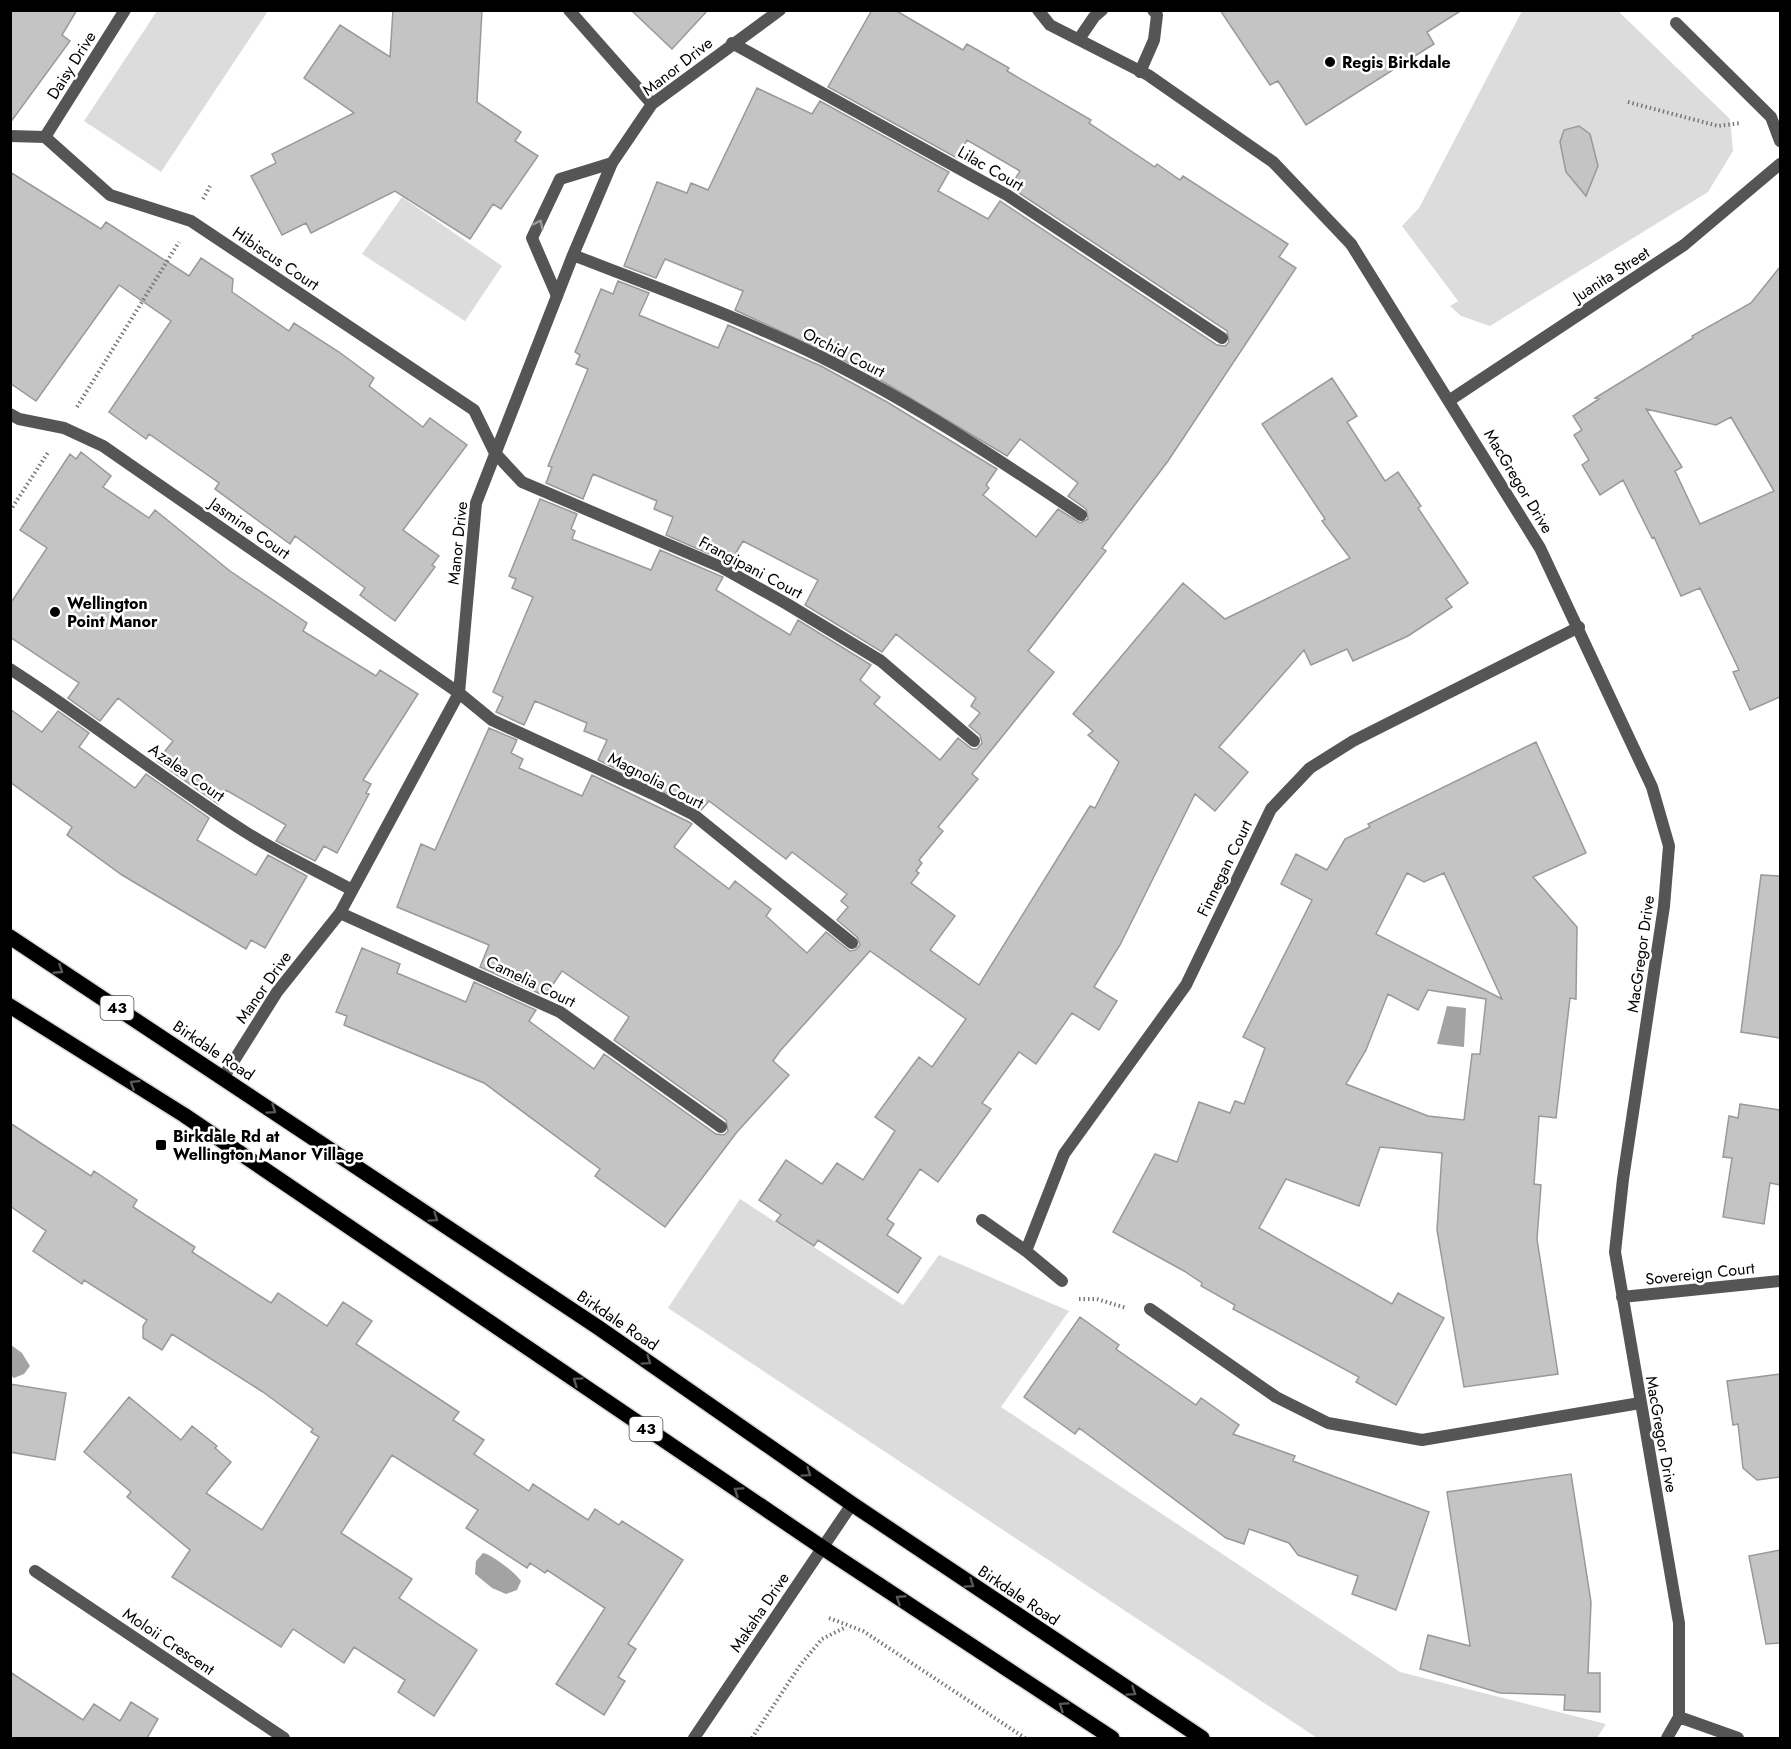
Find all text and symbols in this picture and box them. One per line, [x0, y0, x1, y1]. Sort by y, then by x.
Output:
street label: Daisy Drive [41, 27, 101, 104]
street label: Manor Drive [637, 32, 717, 101]
place label: Regis Birkdale [1342, 51, 1451, 74]
marker: Regis Birkdale [1323, 55, 1337, 69]
street label: Lilac Court [954, 140, 1028, 197]
one-way arrow [531, 219, 543, 230]
street label: Hibiscus Court [228, 221, 324, 296]
street label: Juanita Street [1567, 241, 1654, 309]
street label: Orchid Court [799, 322, 889, 383]
street label: MacGregor Drive [1478, 425, 1559, 538]
street label: Jasmine Court [203, 491, 295, 565]
street label: Manor Drive [442, 500, 473, 586]
street label: Frangipani Court [695, 530, 807, 604]
place label: Wellington Point Manor [67, 592, 158, 633]
marker: Wellington Point Manor [48, 605, 62, 619]
street label: Azalea Court [144, 738, 230, 807]
street label: Magnolia Court [604, 746, 708, 815]
street label: Finnegan Court [1191, 816, 1258, 920]
street label: MacGregor Drive [1621, 894, 1660, 1014]
street label: Manor Drive [230, 946, 297, 1028]
street label: Camelia Court [482, 950, 580, 1013]
one-way arrow [53, 962, 64, 973]
road number: 43 [100, 996, 134, 1020]
street label: Birkdale Road [168, 1015, 259, 1086]
one-way arrow [130, 1080, 140, 1092]
one-way arrow [265, 1103, 276, 1114]
place label: Birkdale Rd at Wellington Manor Village [173, 1125, 364, 1166]
marker: Birkdale Rd at Wellington Manor Village [154, 1138, 168, 1152]
one-way arrow [427, 1211, 438, 1222]
street label: Sovereign Court [1644, 1256, 1756, 1291]
street label: Birkdale Road [572, 1285, 663, 1356]
one-way arrow [640, 1354, 651, 1365]
street label: MacGregor Drive [1640, 1374, 1683, 1494]
one-way arrow [572, 1377, 583, 1388]
road number: 43 [630, 1417, 662, 1441]
one-way arrow [800, 1466, 811, 1477]
one-way arrow [734, 1486, 744, 1498]
street label: Birkdale Road [973, 1560, 1064, 1631]
street label: Makaha Drive [724, 1568, 795, 1657]
one-way arrow [964, 1576, 974, 1588]
one-way arrow [896, 1595, 907, 1606]
street label: Moloii Crescent [118, 1602, 219, 1681]
one-way arrow [1125, 1685, 1136, 1696]
one-way arrow [1059, 1702, 1070, 1713]

